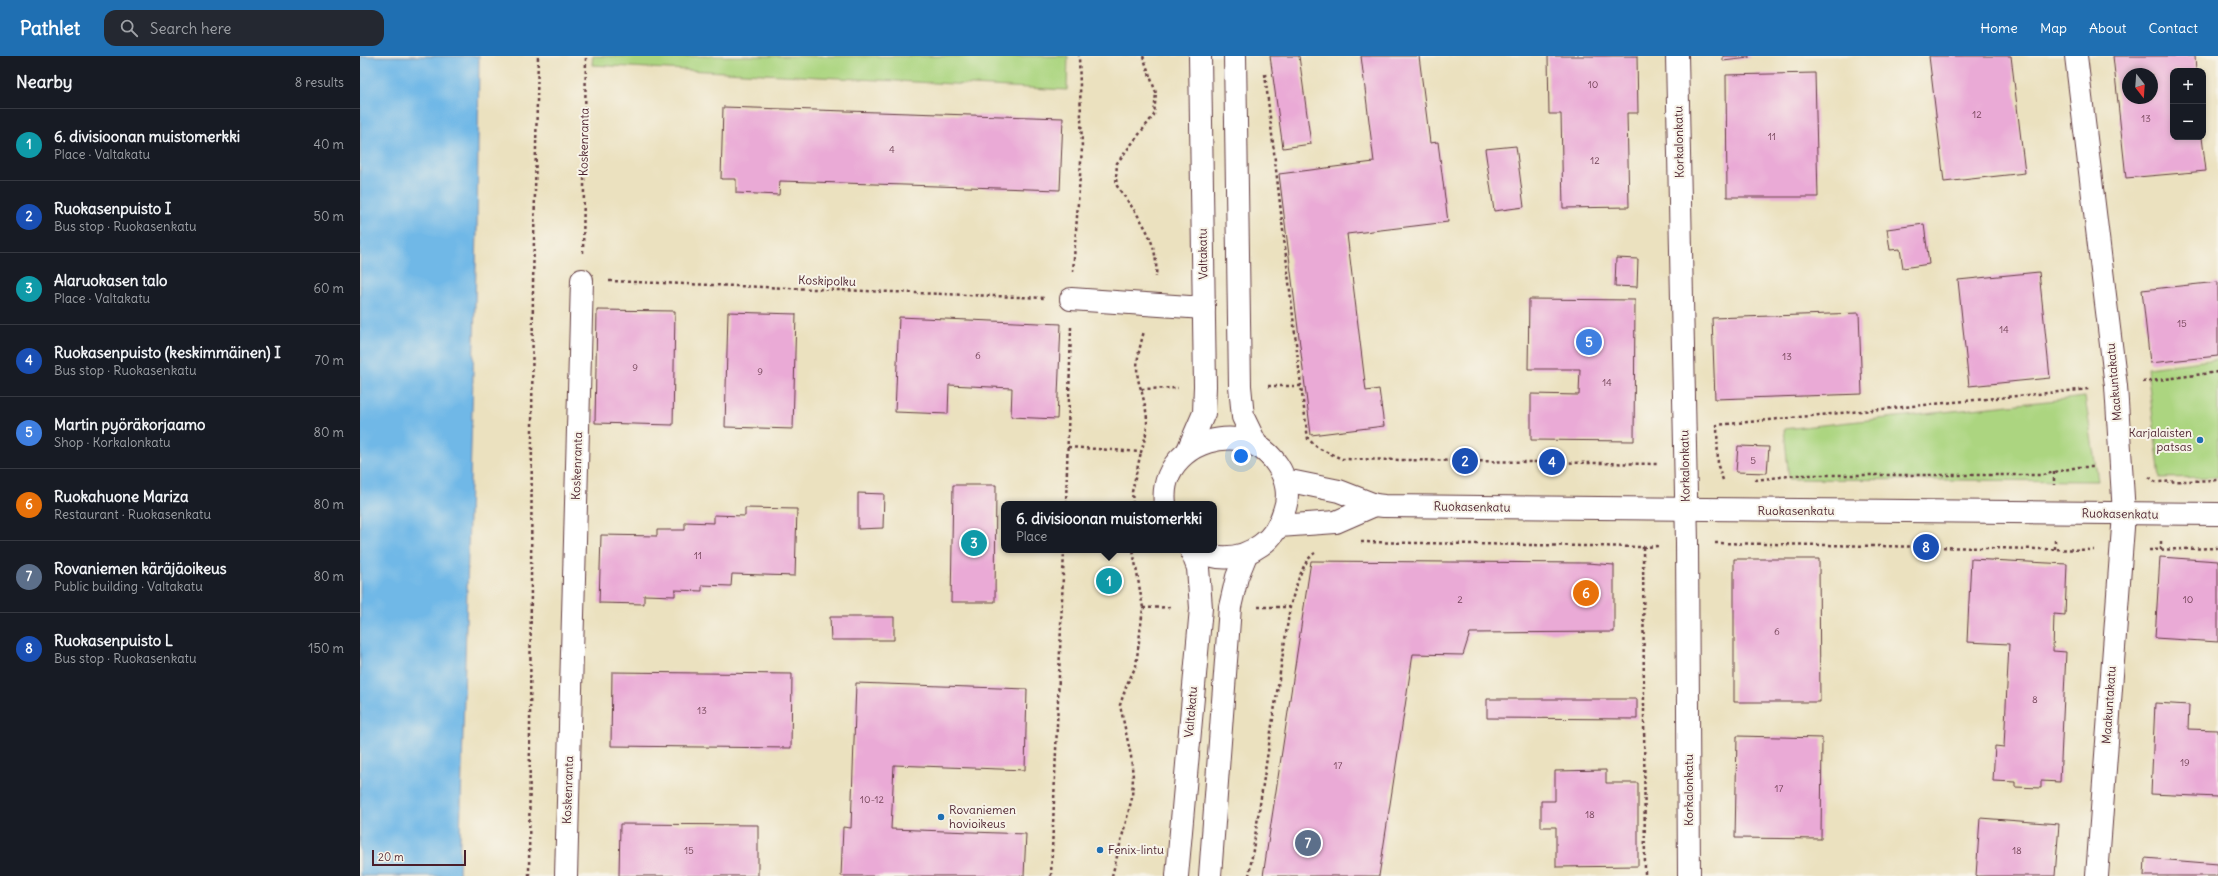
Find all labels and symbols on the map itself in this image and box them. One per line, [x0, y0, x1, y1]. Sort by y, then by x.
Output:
north arrow [2122, 68, 2158, 104]
house number: 10 [1588, 78, 1598, 91]
street label: Korkalonkatu [1670, 106, 1687, 178]
street label: Koskenranta [575, 108, 592, 176]
house number: 12 [1972, 108, 1982, 121]
house number: 13 [2141, 112, 2151, 125]
house number: 11 [1768, 130, 1776, 143]
house number: 4 [889, 143, 895, 156]
house number: 12 [1590, 154, 1600, 167]
street label: Valtakatu [1195, 228, 1210, 280]
street label: Koskipolku [798, 272, 856, 289]
house number: 15 [2177, 317, 2187, 330]
house number: 14 [1999, 323, 2009, 336]
pin: 5 [1576, 327, 1602, 357]
street label: Maakuntakatu [2103, 342, 2124, 422]
house number: 6 [975, 349, 981, 362]
house number: 13 [1782, 350, 1792, 363]
house number: 9 [632, 361, 638, 374]
house number: 9 [757, 365, 763, 378]
house number: 14 [1602, 376, 1612, 389]
place label: Karjalaisten patsas [2128, 425, 2192, 454]
street label: Korkalonkatu [1676, 430, 1693, 502]
street label: Koskenranta [568, 431, 585, 500]
marker: Karjalaisten patsas [2195, 435, 2205, 445]
your location [1231, 446, 1251, 466]
pin: 2 [1452, 446, 1478, 476]
pin: 4 [1539, 447, 1565, 477]
house number: 5 [1750, 454, 1756, 467]
street label: Ruokasenkatu [1433, 498, 1511, 515]
street label: Ruokasenkatu [1758, 503, 1834, 518]
street label: Ruokasenkatu [2081, 505, 2159, 522]
pin: 3 [961, 528, 987, 558]
pin: 8 [1913, 532, 1939, 562]
house number: 11 [694, 549, 702, 562]
pin: 1 [1096, 566, 1122, 596]
pin: 6 [1573, 578, 1599, 608]
house number: 2 [1457, 593, 1463, 606]
house number: 10 [2183, 593, 2193, 606]
house number: 6 [1774, 625, 1780, 638]
street label: Maakuntakatu [2098, 665, 2119, 744]
street label: Valtakatu [1181, 686, 1200, 738]
house number: 8 [2032, 693, 2038, 706]
house number: 13 [697, 704, 707, 717]
street label: Korkalonkatu [1681, 754, 1696, 826]
street label: Koskenranta [559, 755, 576, 824]
house number: 19 [2180, 756, 2190, 769]
house number: 17 [1334, 759, 1343, 772]
house number: 17 [1775, 782, 1784, 795]
house number: 10-12 [860, 793, 884, 806]
place label: Rovaniemen hovioikeus [949, 802, 1016, 831]
house number: 18 [1585, 808, 1595, 821]
marker: Rovaniemen hovioikeus [936, 812, 946, 822]
pin: 7 [1295, 828, 1321, 858]
place label: Fenix-lintu [1108, 842, 1164, 857]
house number: 15 [684, 844, 694, 857]
house number: 18 [2012, 844, 2022, 857]
marker: Fenix-lintu [1095, 845, 1105, 855]
scale bar [372, 848, 466, 867]

